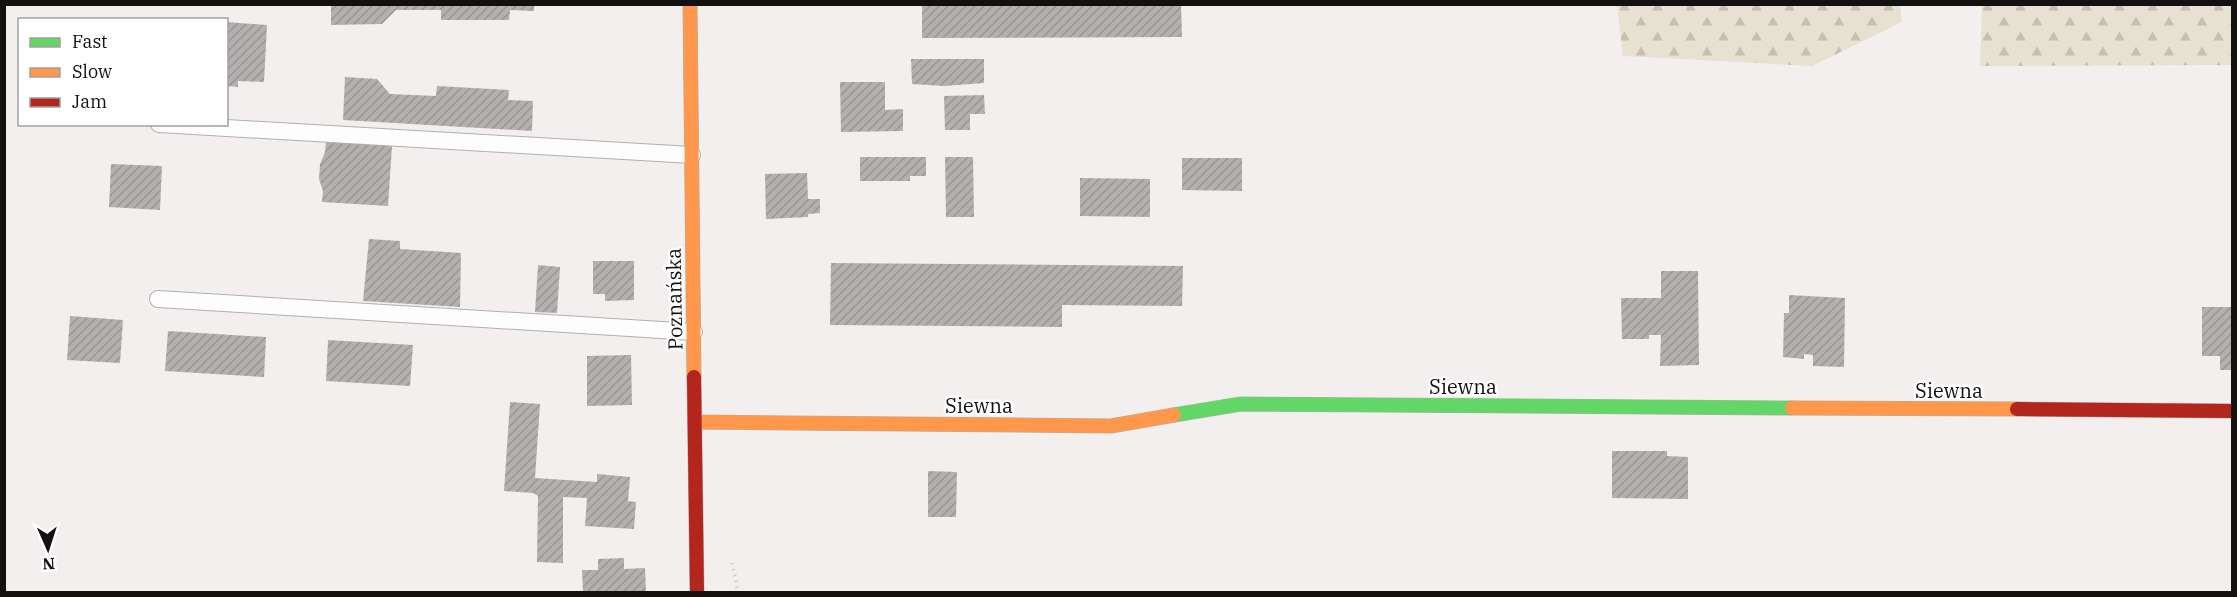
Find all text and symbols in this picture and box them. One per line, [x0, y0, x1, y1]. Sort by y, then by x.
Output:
legend [18, 18, 228, 126]
text: Fast [72, 30, 107, 53]
text: Slow [72, 60, 112, 83]
text: Jam [72, 90, 107, 113]
street label: Poznańska [660, 248, 688, 350]
street label: Siewna [1429, 373, 1497, 400]
street label: Siewna [1915, 377, 1983, 404]
street label: Siewna [945, 392, 1013, 419]
north arrow [18, 519, 78, 579]
text: N [42, 554, 56, 574]

